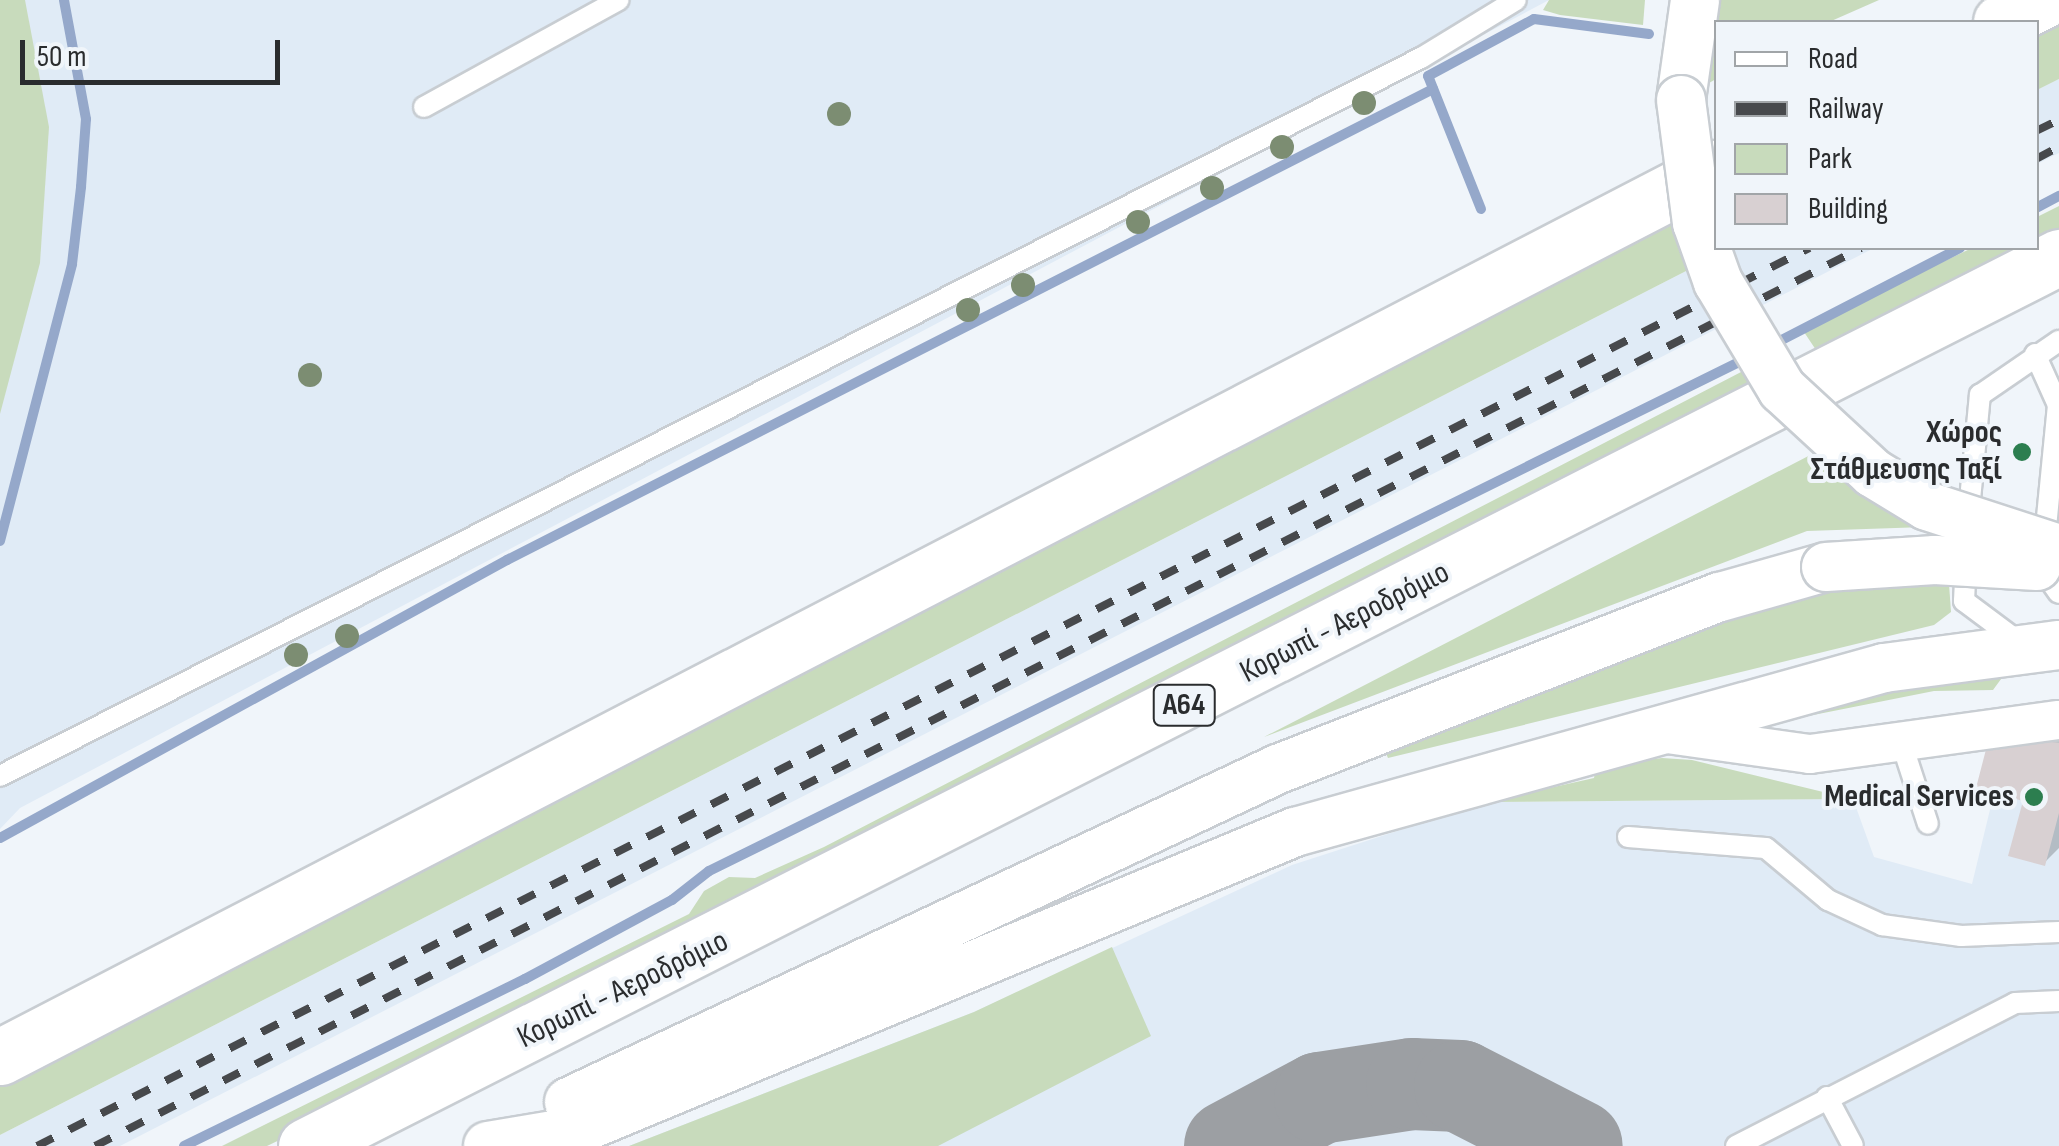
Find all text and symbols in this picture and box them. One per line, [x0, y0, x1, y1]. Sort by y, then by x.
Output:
scale bar [25, 20, 285, 82]
legend [1714, 20, 2039, 250]
text: 50 m [37, 39, 86, 75]
text: Road [1808, 41, 1858, 77]
text: Railway [1808, 91, 1884, 127]
text: Park [1808, 141, 1852, 177]
text: Building [1808, 191, 1888, 227]
place label: Χώρος Στάθμευσης Ταξί [1811, 415, 2002, 490]
marker: Χώρος Στάθμευσης Ταξί [2011, 441, 2033, 463]
street label: Κορωπί - Αεροδρόμιο [1234, 554, 1456, 692]
road number: Α64 [1152, 680, 1216, 730]
place label: Medical Services [1824, 778, 2014, 816]
marker: Medical Services [2023, 786, 2045, 808]
street label: Κορωπί - Αεροδρόμιο [511, 922, 735, 1058]

